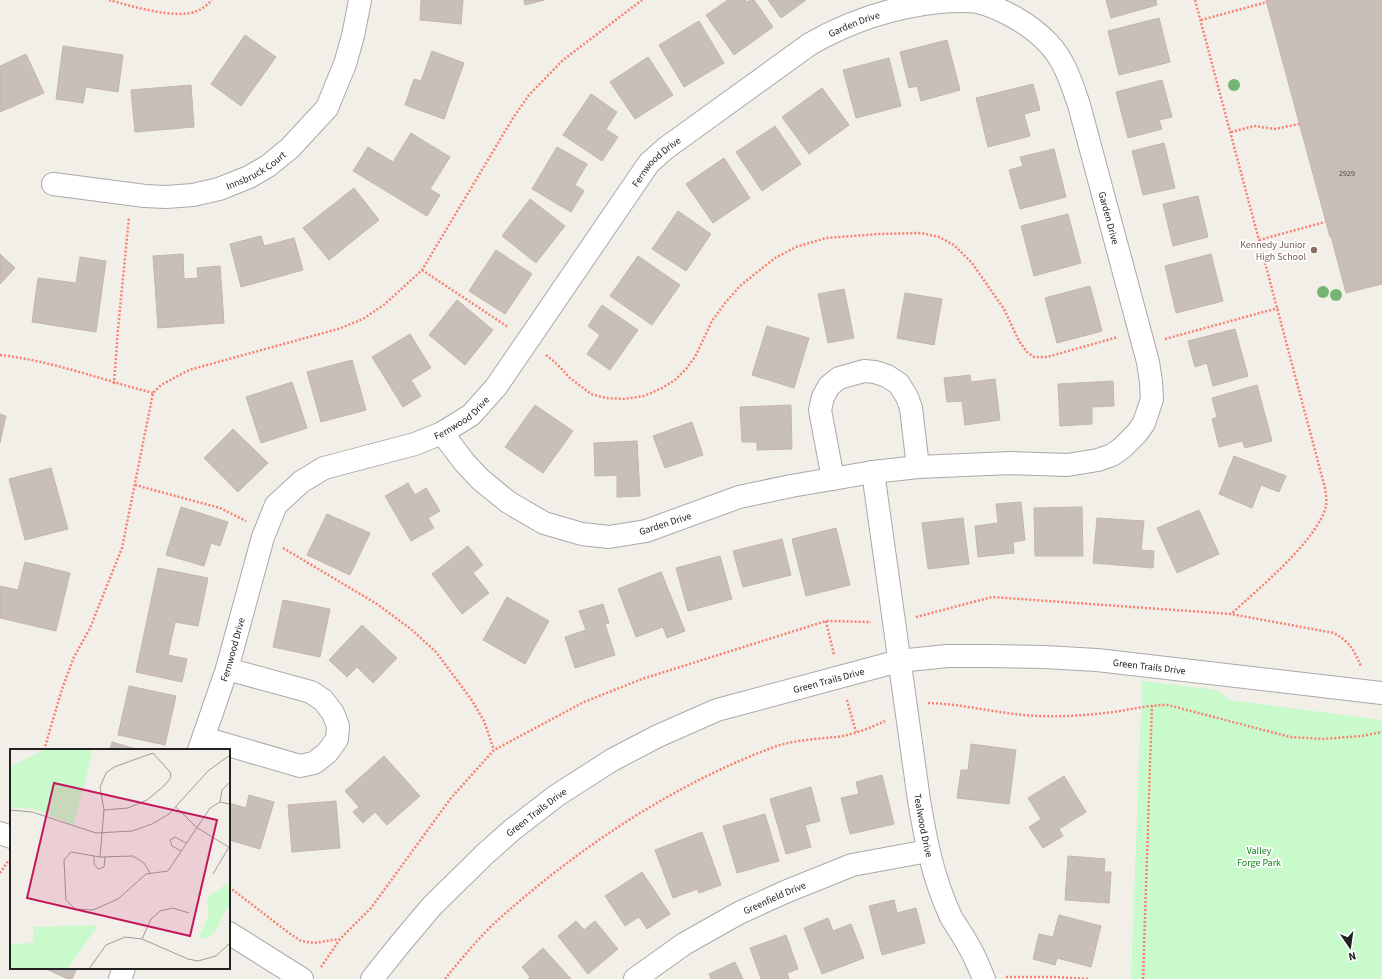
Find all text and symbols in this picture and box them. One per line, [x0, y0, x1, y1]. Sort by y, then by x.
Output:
street label: Garden Drive [826, 8, 882, 41]
street label: Fernwood Drive [629, 134, 684, 190]
street label: Innsbruck Court [224, 148, 290, 194]
house number: 2929 [1339, 168, 1355, 179]
street label: Garden Drive [1095, 190, 1122, 246]
place label: Kennedy Junior High School [1240, 238, 1307, 264]
marker: Kennedy Junior High School [1309, 245, 1319, 255]
street label: Fernwood Drive [432, 393, 493, 444]
street label: Garden Drive [637, 509, 693, 539]
street label: Fernwood Drive [217, 616, 249, 684]
street label: Green Trails Drive [1112, 656, 1186, 678]
street label: Green Trails Drive [792, 665, 866, 697]
inset map [10, 749, 230, 969]
street label: Green Trails Drive [503, 785, 570, 840]
street label: Tealwood Drive [910, 793, 936, 859]
park label: Valley Forge Park [1237, 844, 1281, 870]
street label: Greenfield Drive [741, 878, 808, 918]
north arrow [1330, 927, 1370, 967]
text: N [1347, 948, 1357, 964]

